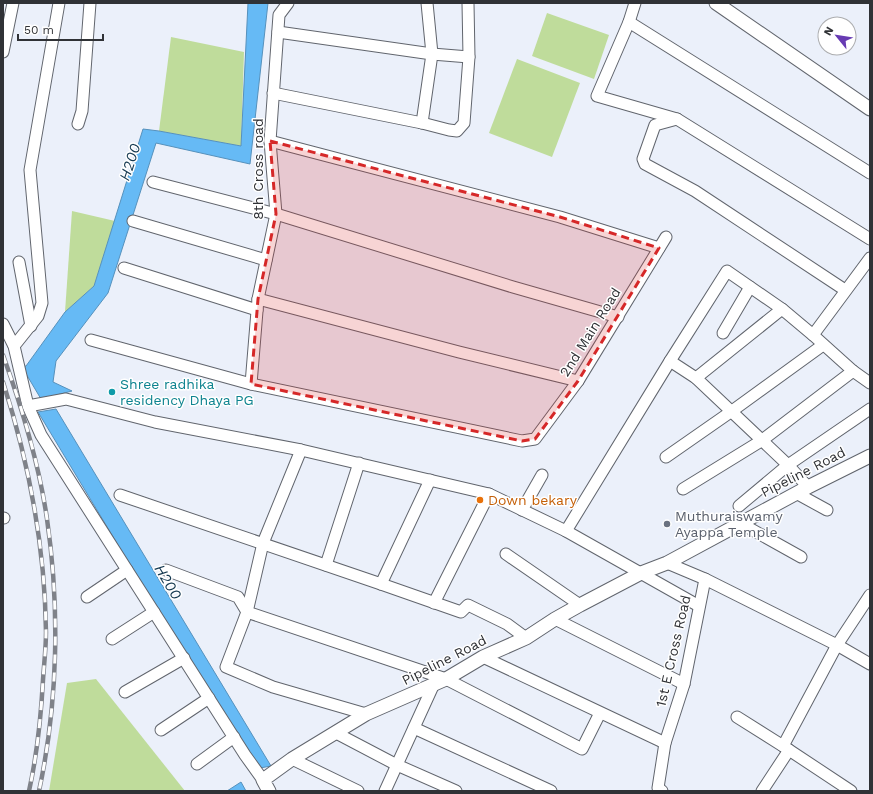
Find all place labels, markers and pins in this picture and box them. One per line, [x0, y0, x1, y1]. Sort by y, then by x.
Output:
place label: Shree radhika residency Dhaya PG [120, 376, 254, 408]
marker: Shree radhika residency Dhaya PG [107, 387, 117, 397]
place label: Down bekary [488, 492, 578, 508]
marker: Down bekary [475, 495, 485, 505]
place label: Muthuraiswamy Ayappa Temple [675, 508, 783, 540]
marker: Muthuraiswamy Ayappa Temple [662, 519, 672, 529]

